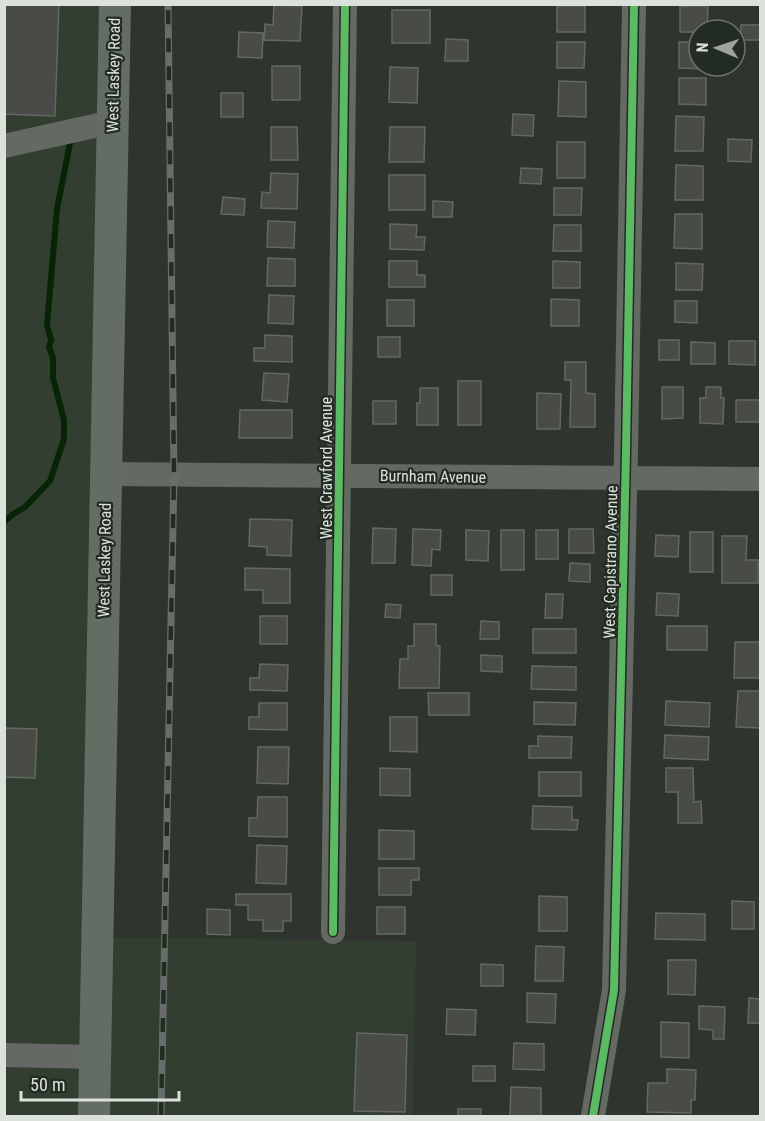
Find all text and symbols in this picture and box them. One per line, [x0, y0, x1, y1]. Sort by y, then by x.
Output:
street label: West Laskey Road [103, 18, 124, 132]
north arrow [687, 18, 747, 78]
text: N [693, 42, 712, 53]
street label: West Crawford Avenue [317, 397, 336, 539]
street label: Burnham Avenue [380, 466, 486, 487]
street label: West Capistrano Avenue [600, 485, 621, 639]
street label: West Laskey Road [94, 503, 115, 617]
scale bar [21, 1064, 178, 1102]
text: 50 m [30, 1074, 65, 1095]

